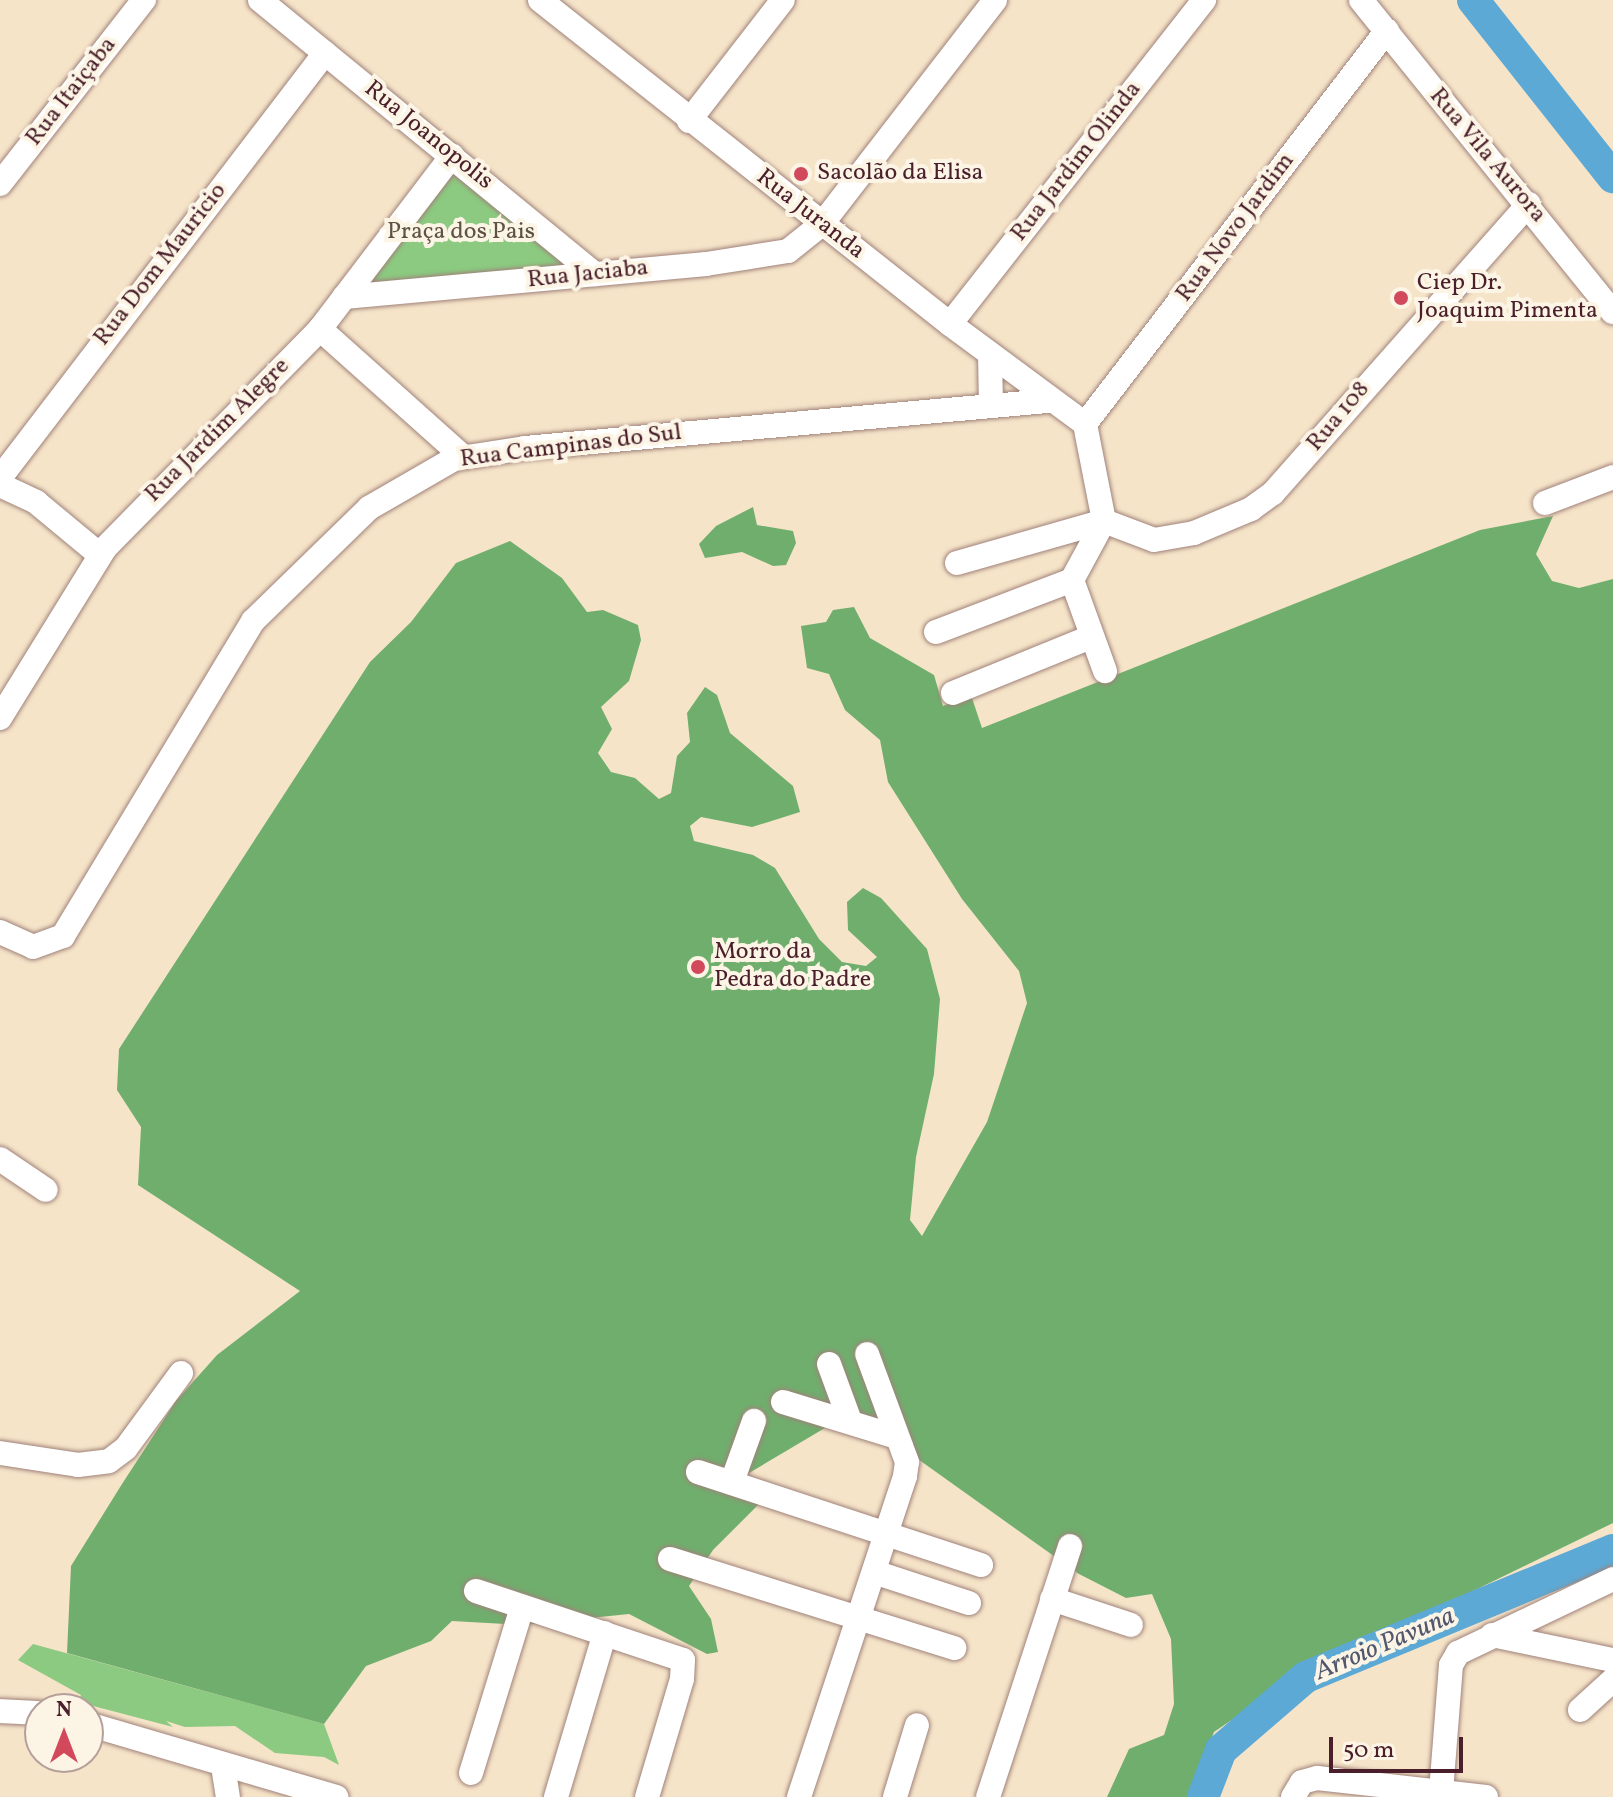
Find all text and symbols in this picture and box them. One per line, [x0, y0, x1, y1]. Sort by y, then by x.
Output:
street label: Rua Itaiçaba [20, 32, 124, 152]
street label: Rua Joanopolis [358, 75, 498, 197]
street label: Rua Jardim Olinda [1006, 76, 1148, 248]
street label: Rua Vila Aurora [1422, 82, 1552, 230]
street label: Rua Novo Jardim [1171, 148, 1301, 308]
place label: Sacolão da Elisa [817, 160, 983, 188]
street label: Rua Juranda [750, 164, 870, 266]
marker: Sacolão da Elisa [792, 165, 810, 183]
street label: Rua Dom Mauricio [88, 178, 234, 352]
park label: Praça dos Pais [387, 219, 535, 247]
street label: Rua Jaciaba [526, 254, 650, 296]
place label: Ciep Dr. Joaquim Pimenta [1417, 270, 1598, 326]
marker: Ciep Dr. Joaquim Pimenta [1392, 289, 1410, 307]
street label: Rua Jardim Alegre [140, 353, 296, 509]
street label: Rua 108 [1301, 376, 1377, 458]
street label: Rua Campinas do Sul [459, 419, 683, 475]
place label: Morro da Pedra do Padre [714, 939, 871, 995]
marker: Morro da Pedra do Padre [689, 958, 707, 976]
water label: Arroio Pavuna [1310, 1602, 1460, 1688]
north arrow [24, 1693, 104, 1773]
text: N [56, 1695, 72, 1726]
scale bar [1333, 1721, 1467, 1771]
text: 50 m [1343, 1734, 1395, 1768]

